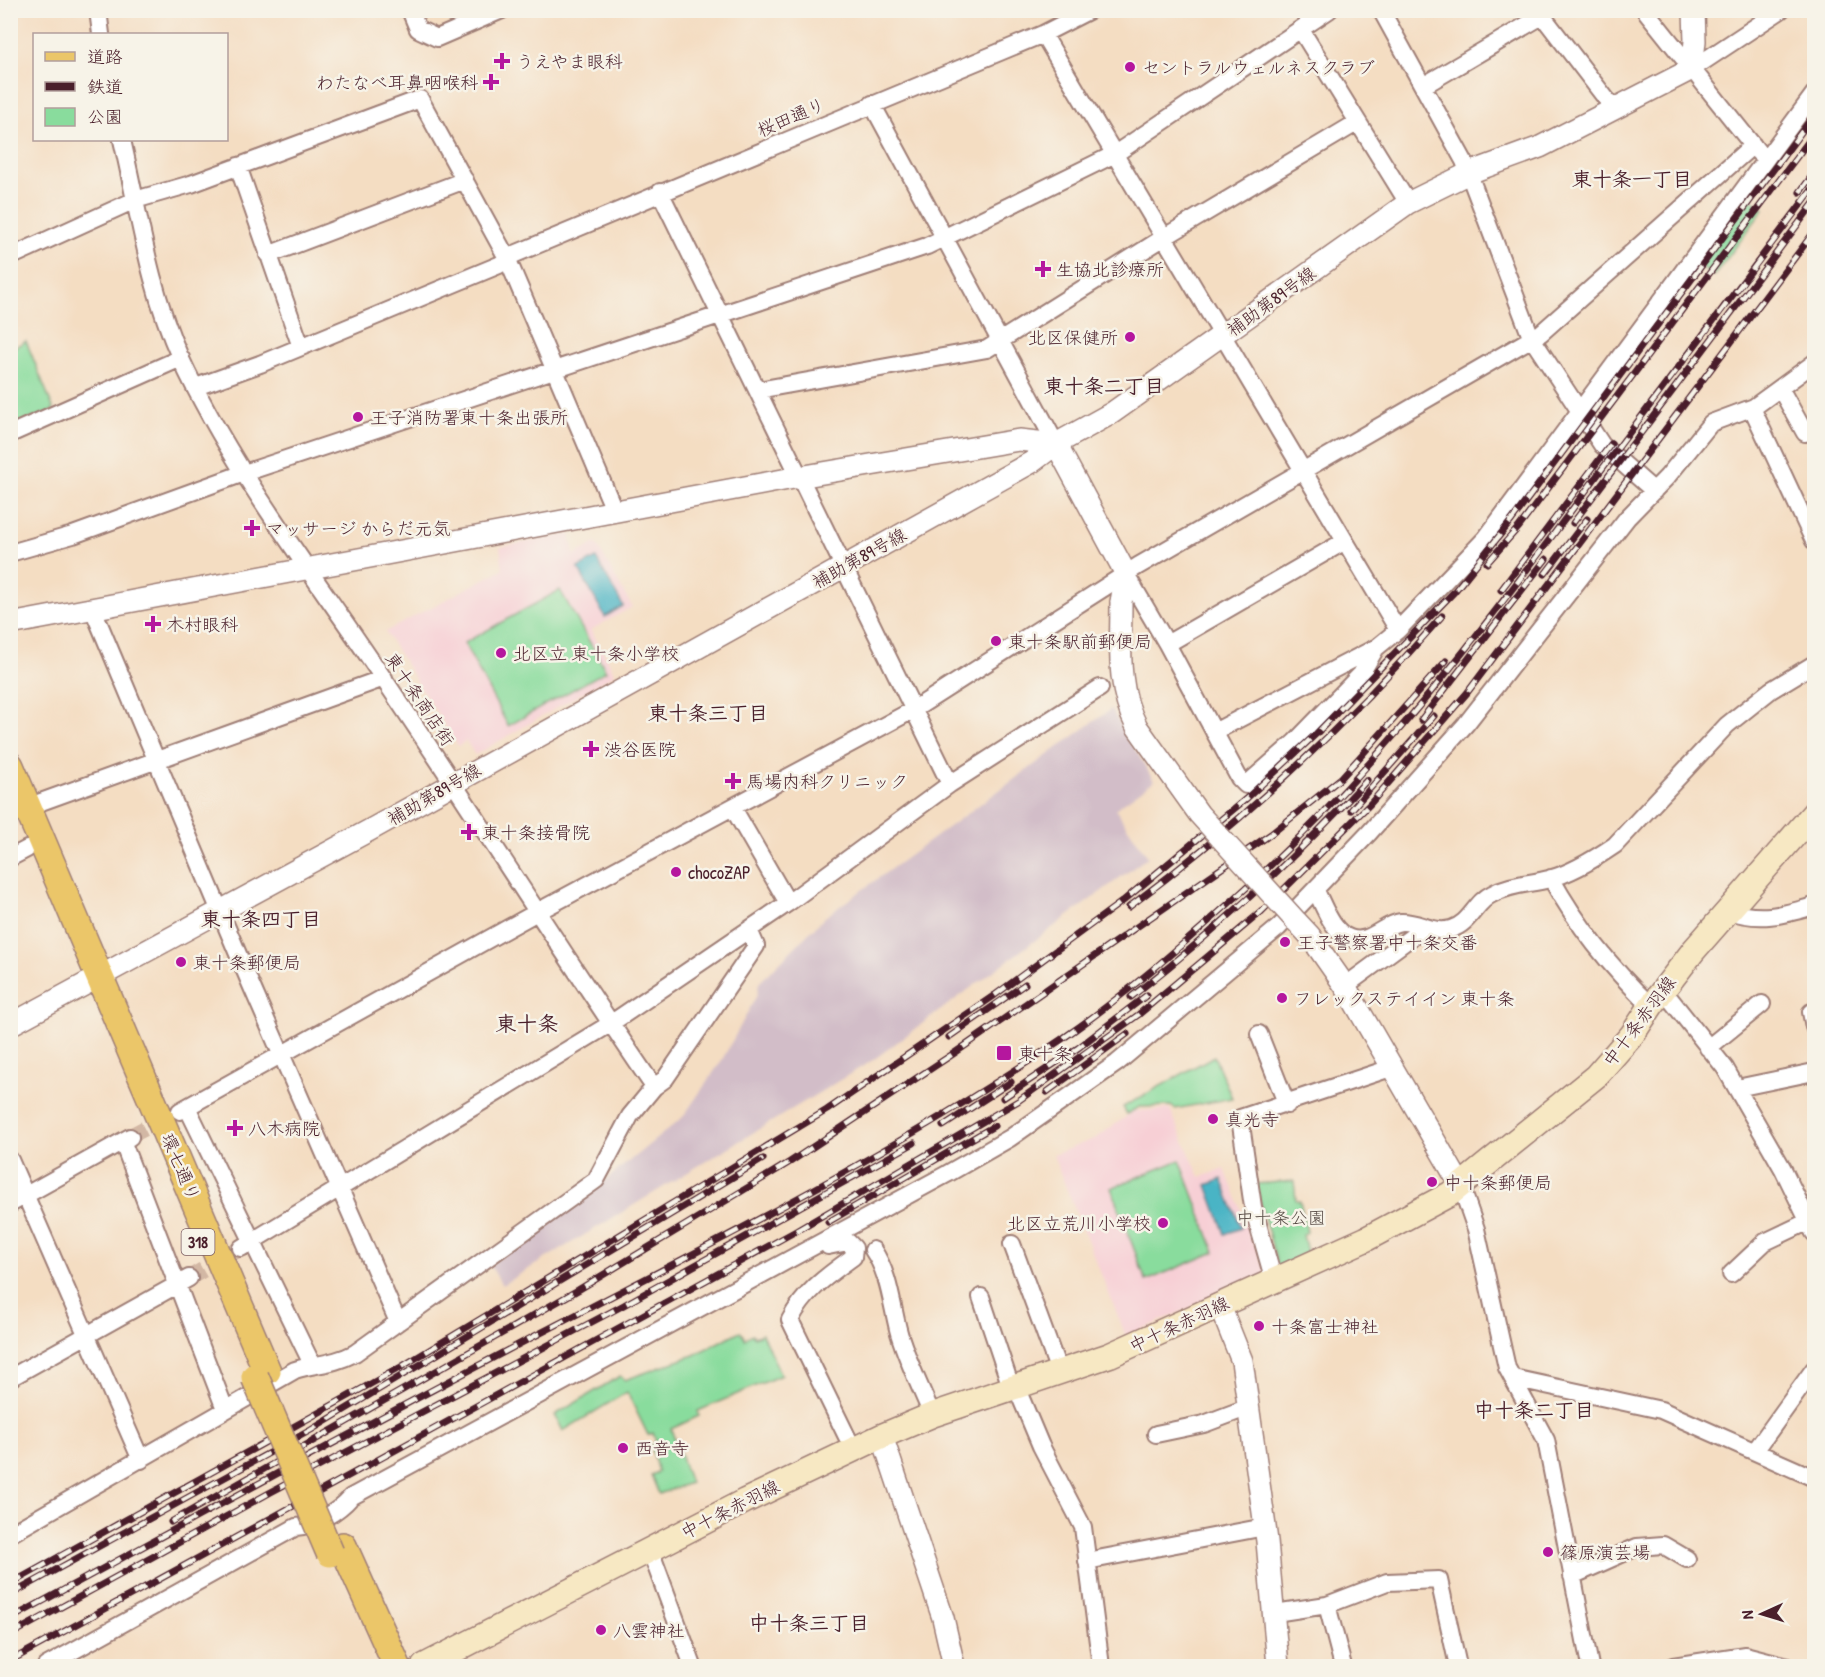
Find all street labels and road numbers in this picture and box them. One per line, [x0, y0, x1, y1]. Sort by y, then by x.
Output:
street label: 桜田通り [753, 91, 829, 143]
street label: 補助第89号線 [1221, 260, 1321, 342]
street label: 補助第89号線 [807, 522, 911, 594]
street label: 東十条商店街 [379, 647, 461, 751]
street label: 補助第89号線 [383, 757, 485, 831]
street label: 中十条赤羽線 [1597, 970, 1681, 1072]
street label: 環七通り [155, 1129, 207, 1205]
road number: 318 [182, 1229, 214, 1255]
street label: 中十条赤羽線 [1125, 1290, 1233, 1358]
street label: 中十条赤羽線 [676, 1473, 784, 1545]

